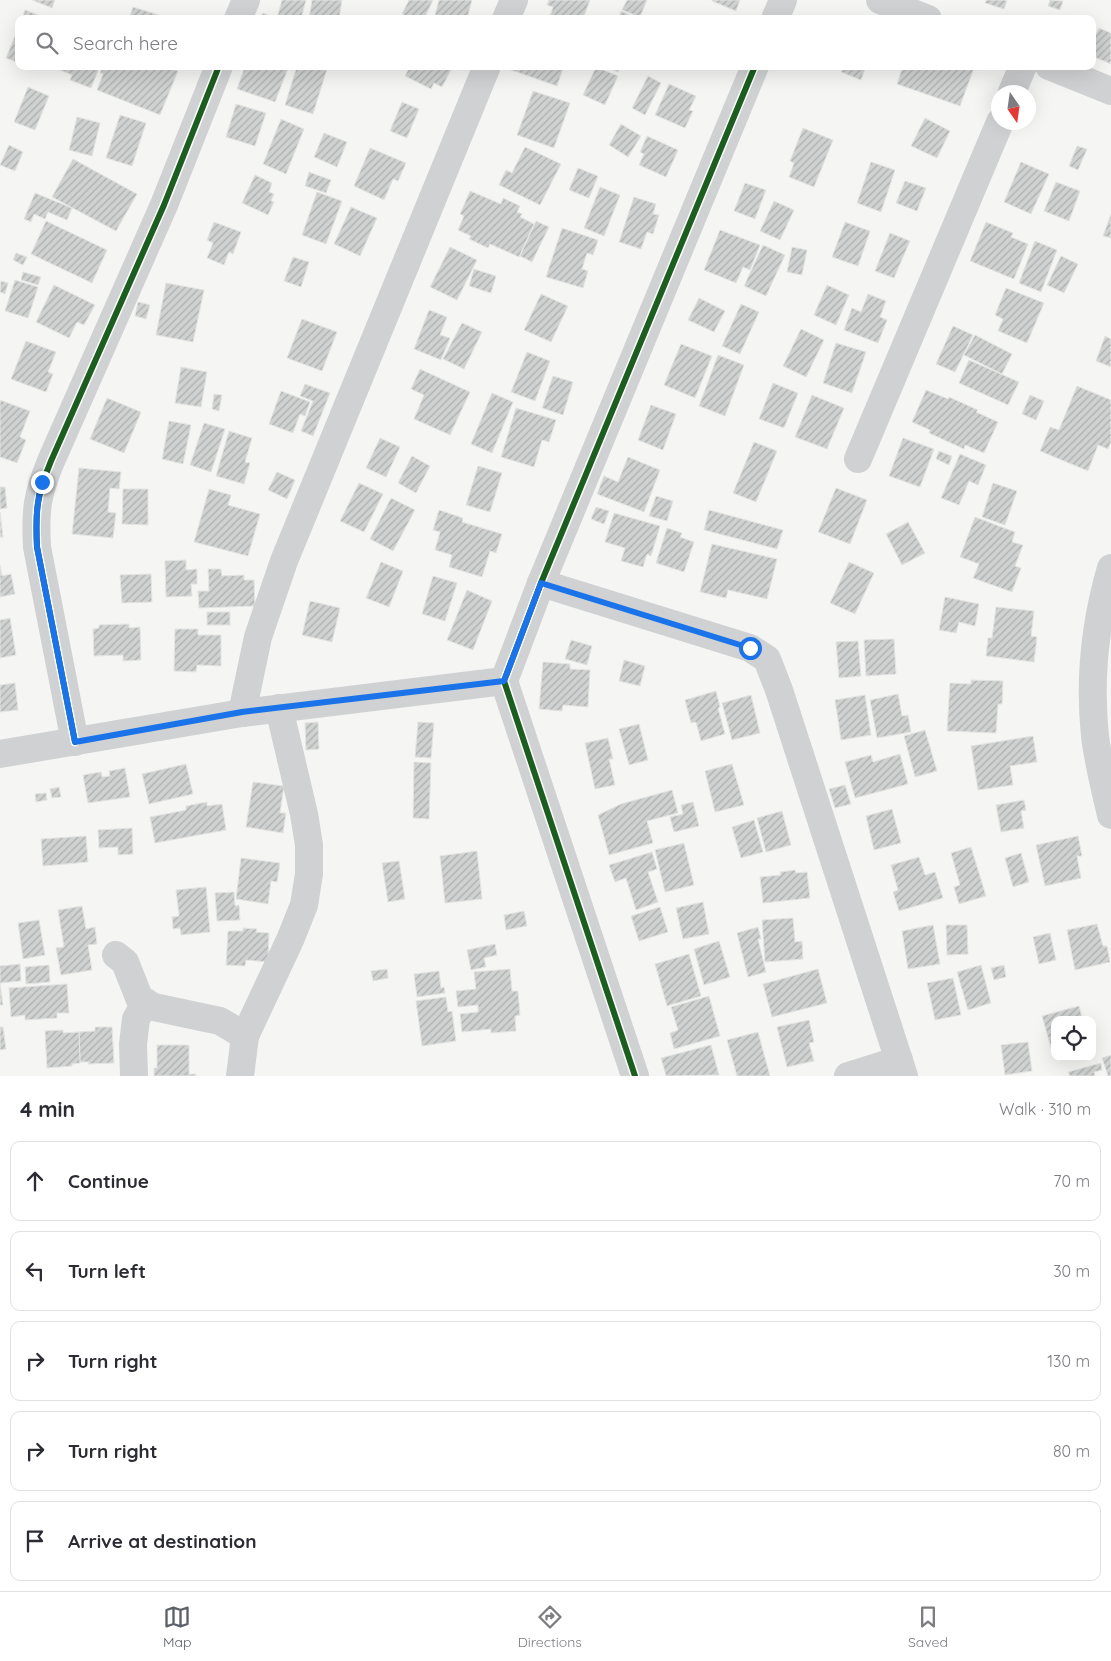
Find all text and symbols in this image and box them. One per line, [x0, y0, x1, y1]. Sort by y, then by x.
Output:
search box [15, 15, 1096, 70]
icon: search [33, 29, 61, 57]
text: Search here [73, 31, 178, 55]
north arrow [991, 85, 1036, 130]
route end [31, 471, 54, 494]
route start [739, 637, 762, 660]
map controls [1051, 1016, 1096, 1061]
button: locate [1051, 1016, 1096, 1061]
text: 4 min [20, 1096, 75, 1122]
text: Walk · 310 m [999, 1099, 1091, 1119]
icon: ahead [21, 1167, 49, 1195]
text: Continue [68, 1169, 149, 1193]
text: 70 m [1053, 1171, 1090, 1191]
icon: left [21, 1257, 49, 1285]
text: Turn left [68, 1259, 146, 1283]
text: 30 m [1053, 1261, 1090, 1281]
icon: right [21, 1347, 49, 1375]
text: Turn right [68, 1349, 157, 1373]
text: 130 m [1047, 1351, 1090, 1371]
icon: right [21, 1437, 49, 1465]
text: Turn right [68, 1439, 157, 1463]
text: 80 m [1053, 1441, 1090, 1461]
icon: arrive [21, 1527, 49, 1555]
text: Arrive at destination [68, 1529, 257, 1553]
tab: Map [163, 1603, 192, 1651]
tab: Directions [518, 1603, 582, 1651]
tab: Saved [908, 1603, 948, 1651]

